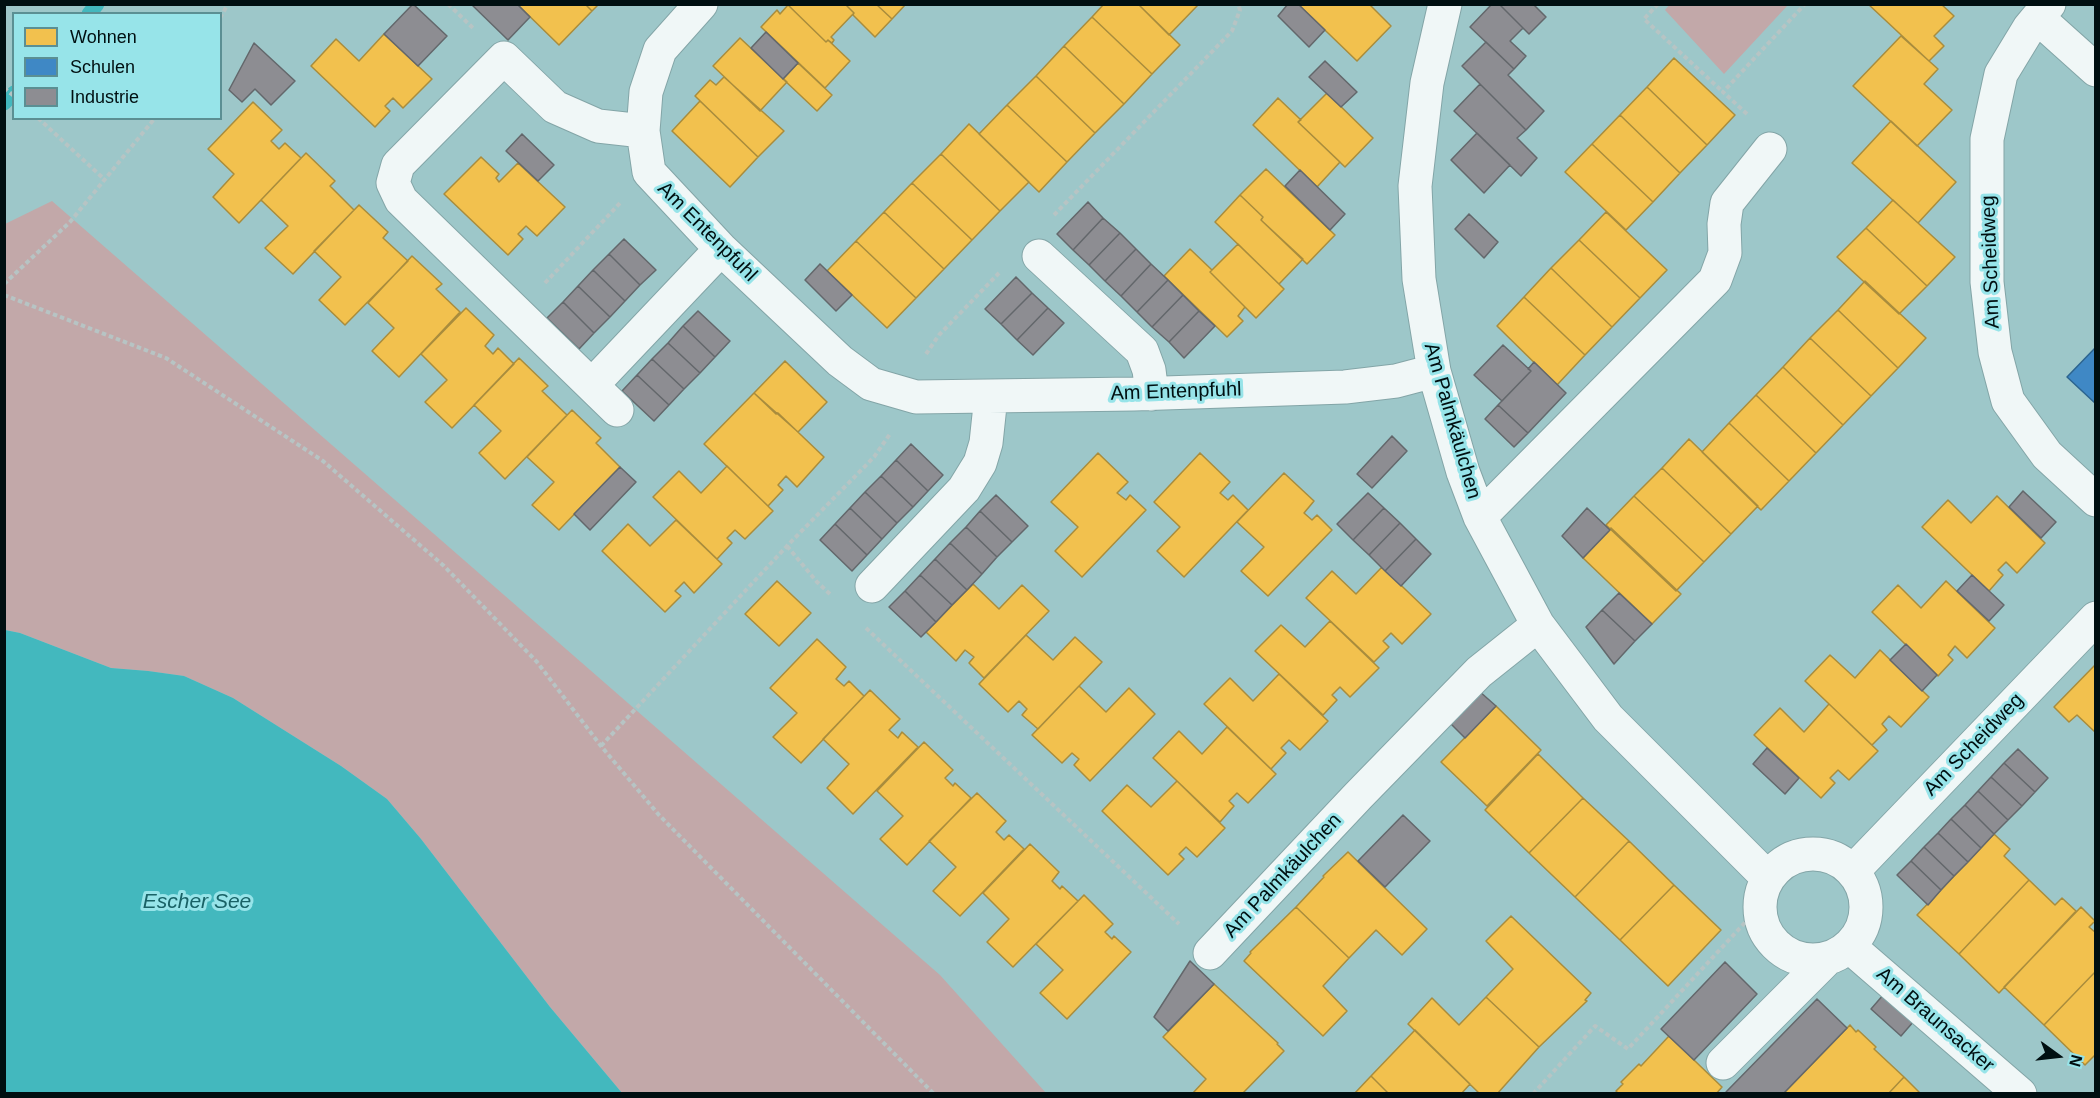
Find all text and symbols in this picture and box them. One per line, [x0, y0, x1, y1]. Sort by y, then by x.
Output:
legend [12, 12, 222, 120]
text: Wohnen [70, 27, 137, 47]
text: Schulen [70, 57, 135, 77]
text: Industrie [70, 87, 139, 107]
street label: Am Entenpfuhl [652, 177, 762, 287]
street label: Am Scheidweg [1977, 195, 2005, 329]
street label: Am Palmkäulchen [1418, 340, 1486, 502]
street label: Am Entenpfuhl [1110, 378, 1242, 406]
street label: Am Scheidweg [1919, 689, 2029, 801]
street label: Am Palmkäulchen [1219, 809, 1347, 943]
water label: Escher See [143, 889, 251, 915]
street label: Am Braunsacker [1871, 962, 1999, 1078]
north arrow [2028, 1026, 2088, 1086]
text: N [2066, 1053, 2086, 1069]

